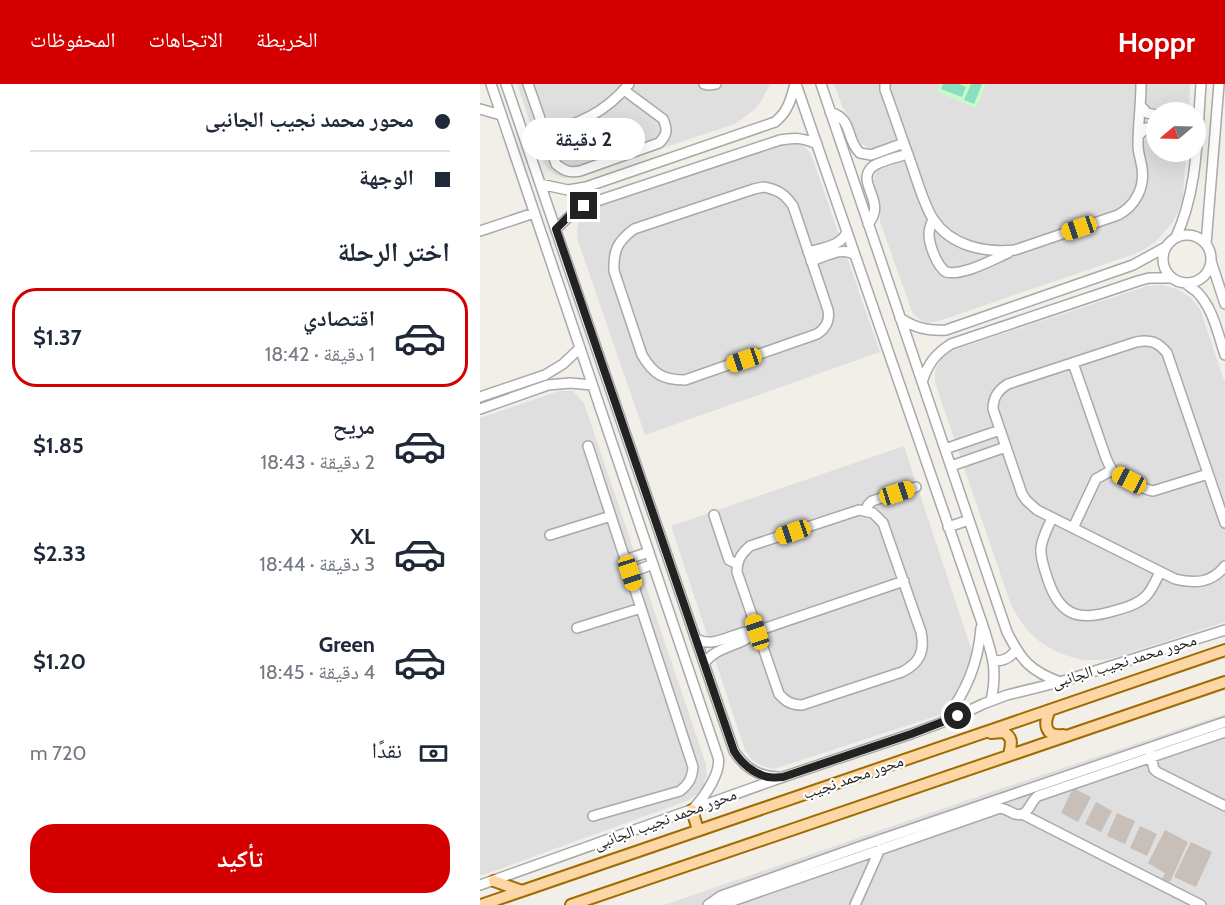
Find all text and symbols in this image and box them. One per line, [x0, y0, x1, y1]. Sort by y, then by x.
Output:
text: Hoppr [1118, 25, 1195, 59]
text: المحفوظات [30, 27, 115, 52]
text: الاتجاهات [148, 27, 223, 52]
text: الخريطة [256, 27, 318, 52]
north arrow [1146, 102, 1206, 162]
map controls [1146, 102, 1206, 162]
text: محور محمد نجيب الجانبى [205, 106, 414, 133]
callout: 2 دقيقة [522, 119, 646, 161]
text: 2 دقيقة [555, 127, 612, 151]
text: الوجهة [359, 164, 414, 191]
route end [570, 192, 597, 219]
car [1059, 214, 1099, 242]
text: اختر الرحلة [337, 235, 450, 268]
text: اقتصادي [303, 305, 375, 332]
icon: car [393, 311, 447, 365]
text: $1.37 [33, 324, 82, 351]
text: 1 دقيقة · 18:42 [265, 342, 375, 366]
car [724, 346, 764, 374]
text: مريح [332, 413, 375, 440]
icon: car [393, 419, 447, 473]
text: $1.85 [33, 432, 84, 459]
text: 2 دقيقة · 18:43 [260, 450, 375, 474]
car [1109, 464, 1149, 496]
car [877, 479, 917, 507]
car [773, 518, 813, 546]
text: XL [350, 523, 375, 550]
icon: car [393, 527, 447, 581]
text: $2.33 [33, 540, 86, 567]
text: 3 دقيقة · 18:44 [259, 552, 375, 576]
car [616, 553, 644, 593]
car [743, 612, 771, 652]
street label: محور محمد نجيب الجانبى [1049, 630, 1199, 693]
text: Green [319, 631, 375, 658]
icon: car [393, 635, 447, 689]
text: $1.20 [33, 648, 86, 675]
text: 4 دقيقة · 18:45 [259, 660, 375, 684]
route start [944, 702, 971, 729]
text: نقدًا [372, 737, 402, 764]
icon: cash [417, 737, 450, 770]
text: 720 m [30, 741, 87, 765]
street label: محور محمد نجيب [800, 751, 906, 803]
street label: محور محمد نجيب الجانبى [591, 784, 739, 855]
button: تأكيد [30, 824, 450, 893]

